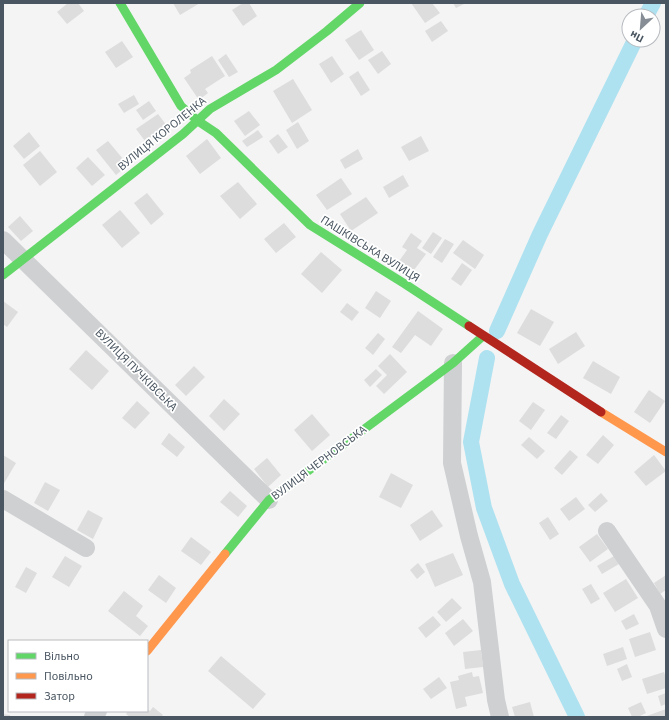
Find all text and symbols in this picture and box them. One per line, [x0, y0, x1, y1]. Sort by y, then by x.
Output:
north arrow [621, 8, 661, 48]
text: Пн [627, 27, 646, 46]
street label: ВУЛИЦЯ КОРОЛЕНКА [114, 93, 210, 175]
street label: ПАШКІВСЬКА ВУЛИЦЯ [317, 212, 423, 286]
street label: ВУЛИЦЯ ПУЧКІВСЬКА [91, 325, 181, 415]
street label: ВУЛИЦЯ ЧЕРНОВСЬКА [268, 421, 371, 505]
legend [8, 640, 148, 712]
text: Вільно [44, 648, 80, 665]
text: Повільно [44, 668, 93, 685]
text: Затор [44, 688, 75, 705]

